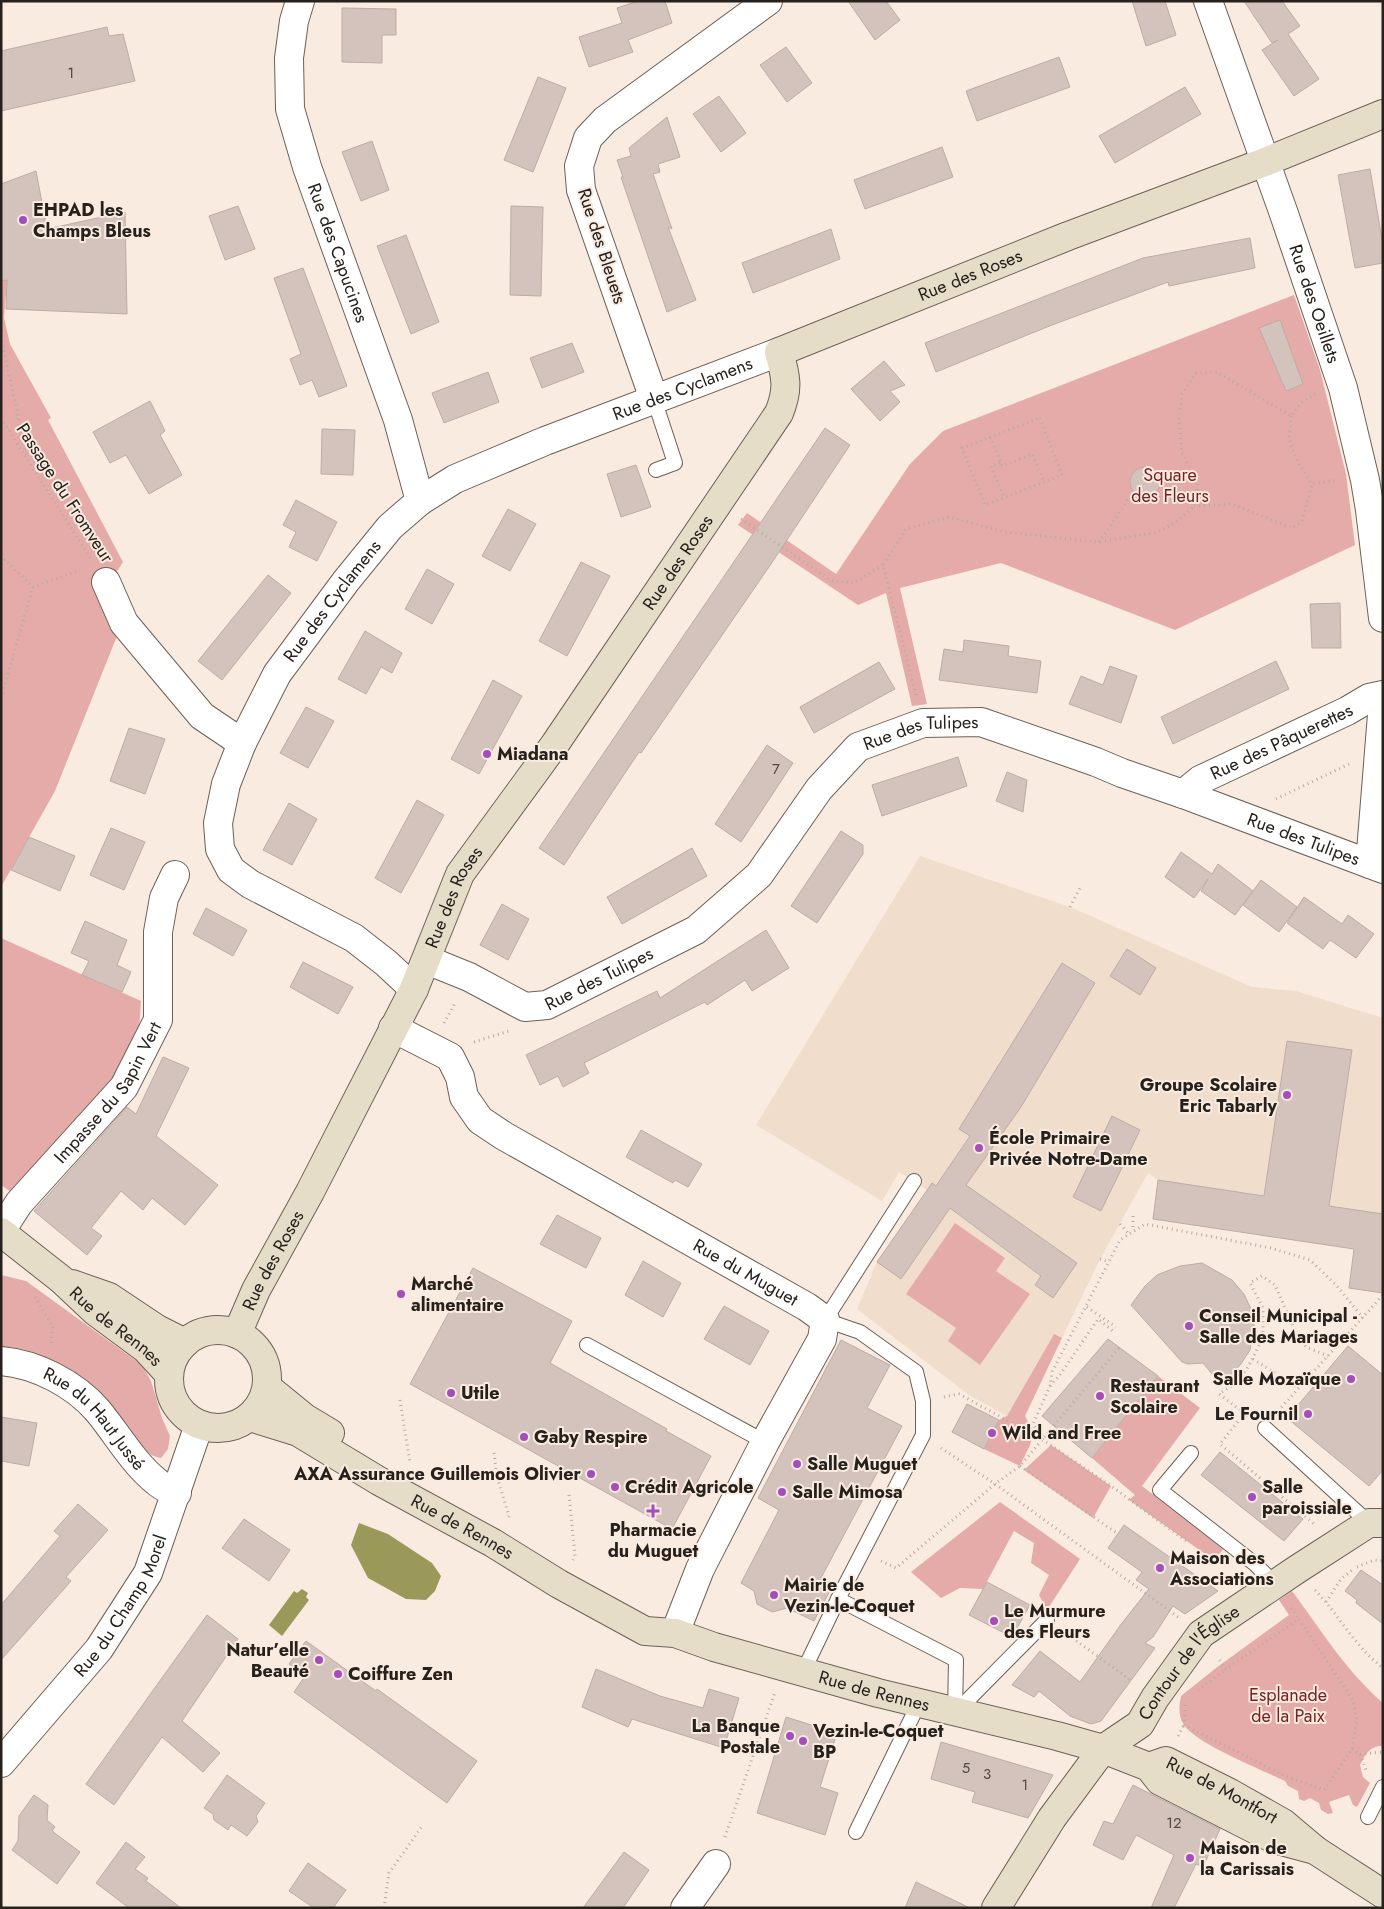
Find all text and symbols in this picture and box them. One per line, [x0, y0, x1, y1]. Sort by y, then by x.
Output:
house number: 1 [68, 62, 74, 84]
street label: Rue des Capucines [301, 180, 375, 326]
street label: Rue des Bleuets [571, 185, 633, 307]
place label: EHPAD les Champs Bleus [33, 197, 151, 244]
marker: EHPAD les Champs Bleus [17, 214, 29, 226]
street label: Rue des Oeillets [1282, 241, 1347, 367]
street label: Rue des Roses [914, 243, 1026, 308]
street label: Rue des Cyclamens [609, 350, 756, 427]
street label: Passage du Fromveur [10, 418, 120, 569]
park label: Square des Fleurs [1131, 462, 1209, 509]
street label: Rue des Roses [636, 510, 720, 615]
street label: Rue des Cyclamens [277, 534, 387, 668]
street label: Rue des Pâquerettes [1206, 697, 1358, 786]
street label: Rue des Tulipes [859, 709, 979, 757]
place label: Miadana [497, 741, 569, 767]
marker: Miadana [481, 748, 493, 760]
house number: 7 [772, 758, 780, 780]
street label: Rue des Tulipes [1243, 806, 1363, 872]
street label: Rue des Roses [419, 841, 489, 952]
street label: Rue des Tulipes [540, 941, 658, 1017]
street label: Impasse du Sapin Vert [48, 1017, 168, 1169]
place label: Groupe Scolaire Eric Tabarly [1140, 1072, 1278, 1119]
marker: Groupe Scolaire Eric Tabarly [1281, 1089, 1293, 1101]
place label: École Primaire Privée Notre-Dame [989, 1125, 1148, 1172]
marker: École Primaire Privée Notre-Dame [973, 1142, 985, 1154]
street label: Rue des Roses [236, 1206, 310, 1314]
street label: Rue du Muguet [688, 1232, 803, 1313]
place label: Marché alimentaire [411, 1271, 504, 1318]
street label: Rue de Rennes [64, 1280, 169, 1372]
marker: Marché alimentaire [395, 1288, 407, 1300]
place label: Conseil Municipal - Salle des Mariages [1199, 1303, 1358, 1350]
marker: Conseil Municipal - Salle des Mariages [1183, 1320, 1195, 1332]
street label: Rue du Haut Jussé [39, 1361, 151, 1476]
place label: Salle Mozaïque [1212, 1366, 1341, 1392]
place label: Restaurant Scolaire [1110, 1373, 1199, 1420]
marker: Salle Mozaïque [1345, 1373, 1357, 1385]
place label: Utile [461, 1380, 499, 1406]
marker: Utile [445, 1387, 457, 1399]
marker: Restaurant Scolaire [1094, 1390, 1106, 1402]
place label: Le Fournil [1215, 1401, 1298, 1427]
marker: Le Fournil [1302, 1408, 1314, 1420]
place label: Wild and Free [1002, 1420, 1121, 1446]
place label: Gaby Respire [534, 1424, 648, 1450]
marker: Wild and Free [986, 1427, 998, 1439]
marker: Gaby Respire [518, 1431, 530, 1443]
place label: Salle Muguet [807, 1451, 917, 1477]
marker: Salle Muguet [791, 1458, 803, 1470]
place label: AXA Assurance Guillemois Olivier [293, 1461, 582, 1487]
marker: AXA Assurance Guillemois Olivier [585, 1468, 597, 1480]
place label: Crédit Agricole [625, 1474, 754, 1500]
place label: Salle paroissiale [1262, 1474, 1352, 1521]
place label: Salle Mimosa [792, 1479, 903, 1505]
marker: Crédit Agricole [609, 1481, 621, 1493]
marker: Salle Mimosa [776, 1486, 788, 1498]
street label: Rue de Rennes [406, 1488, 519, 1566]
marker: Salle paroissiale [1246, 1491, 1258, 1503]
marker: Pharmacie du Muguet [647, 1505, 659, 1517]
place label: Pharmacie du Muguet [608, 1517, 699, 1564]
street label: Rue du Champ Morel [68, 1531, 173, 1682]
place label: Maison des Associations [1169, 1545, 1274, 1592]
marker: Maison des Associations [1154, 1562, 1166, 1574]
place label: Mairie de Vezin-le-Coquet [783, 1572, 915, 1619]
marker: Mairie de Vezin-le-Coquet [768, 1589, 780, 1601]
place label: Le Murmure des Fleurs [1004, 1598, 1106, 1645]
street label: Contour de l'Église [1132, 1599, 1245, 1725]
marker: Le Murmure des Fleurs [988, 1615, 1000, 1627]
place label: Natur’elle Beauté [226, 1637, 309, 1684]
marker: Natur’elle Beauté [313, 1654, 325, 1666]
place label: Coiffure Zen [348, 1661, 453, 1687]
street label: Rue de Rennes [815, 1664, 932, 1718]
marker: Coiffure Zen [332, 1668, 344, 1680]
park label: Esplanade de la Paix [1249, 1682, 1327, 1729]
place label: La Banque Postale [692, 1713, 780, 1760]
place label: Vezin-le-Coquet BP [812, 1718, 944, 1765]
marker: La Banque Postale [784, 1730, 796, 1742]
marker: Vezin-le-Coquet BP [797, 1735, 809, 1747]
street label: Rue de Montfort [1162, 1750, 1283, 1831]
house number: 5 [962, 1757, 970, 1779]
house number: 3 [983, 1763, 991, 1785]
house number: 1 [1022, 1774, 1028, 1796]
house number: 12 [1166, 1812, 1182, 1834]
place label: Maison de la Carissais [1200, 1835, 1294, 1882]
marker: Maison de la Carissais [1184, 1852, 1196, 1864]

